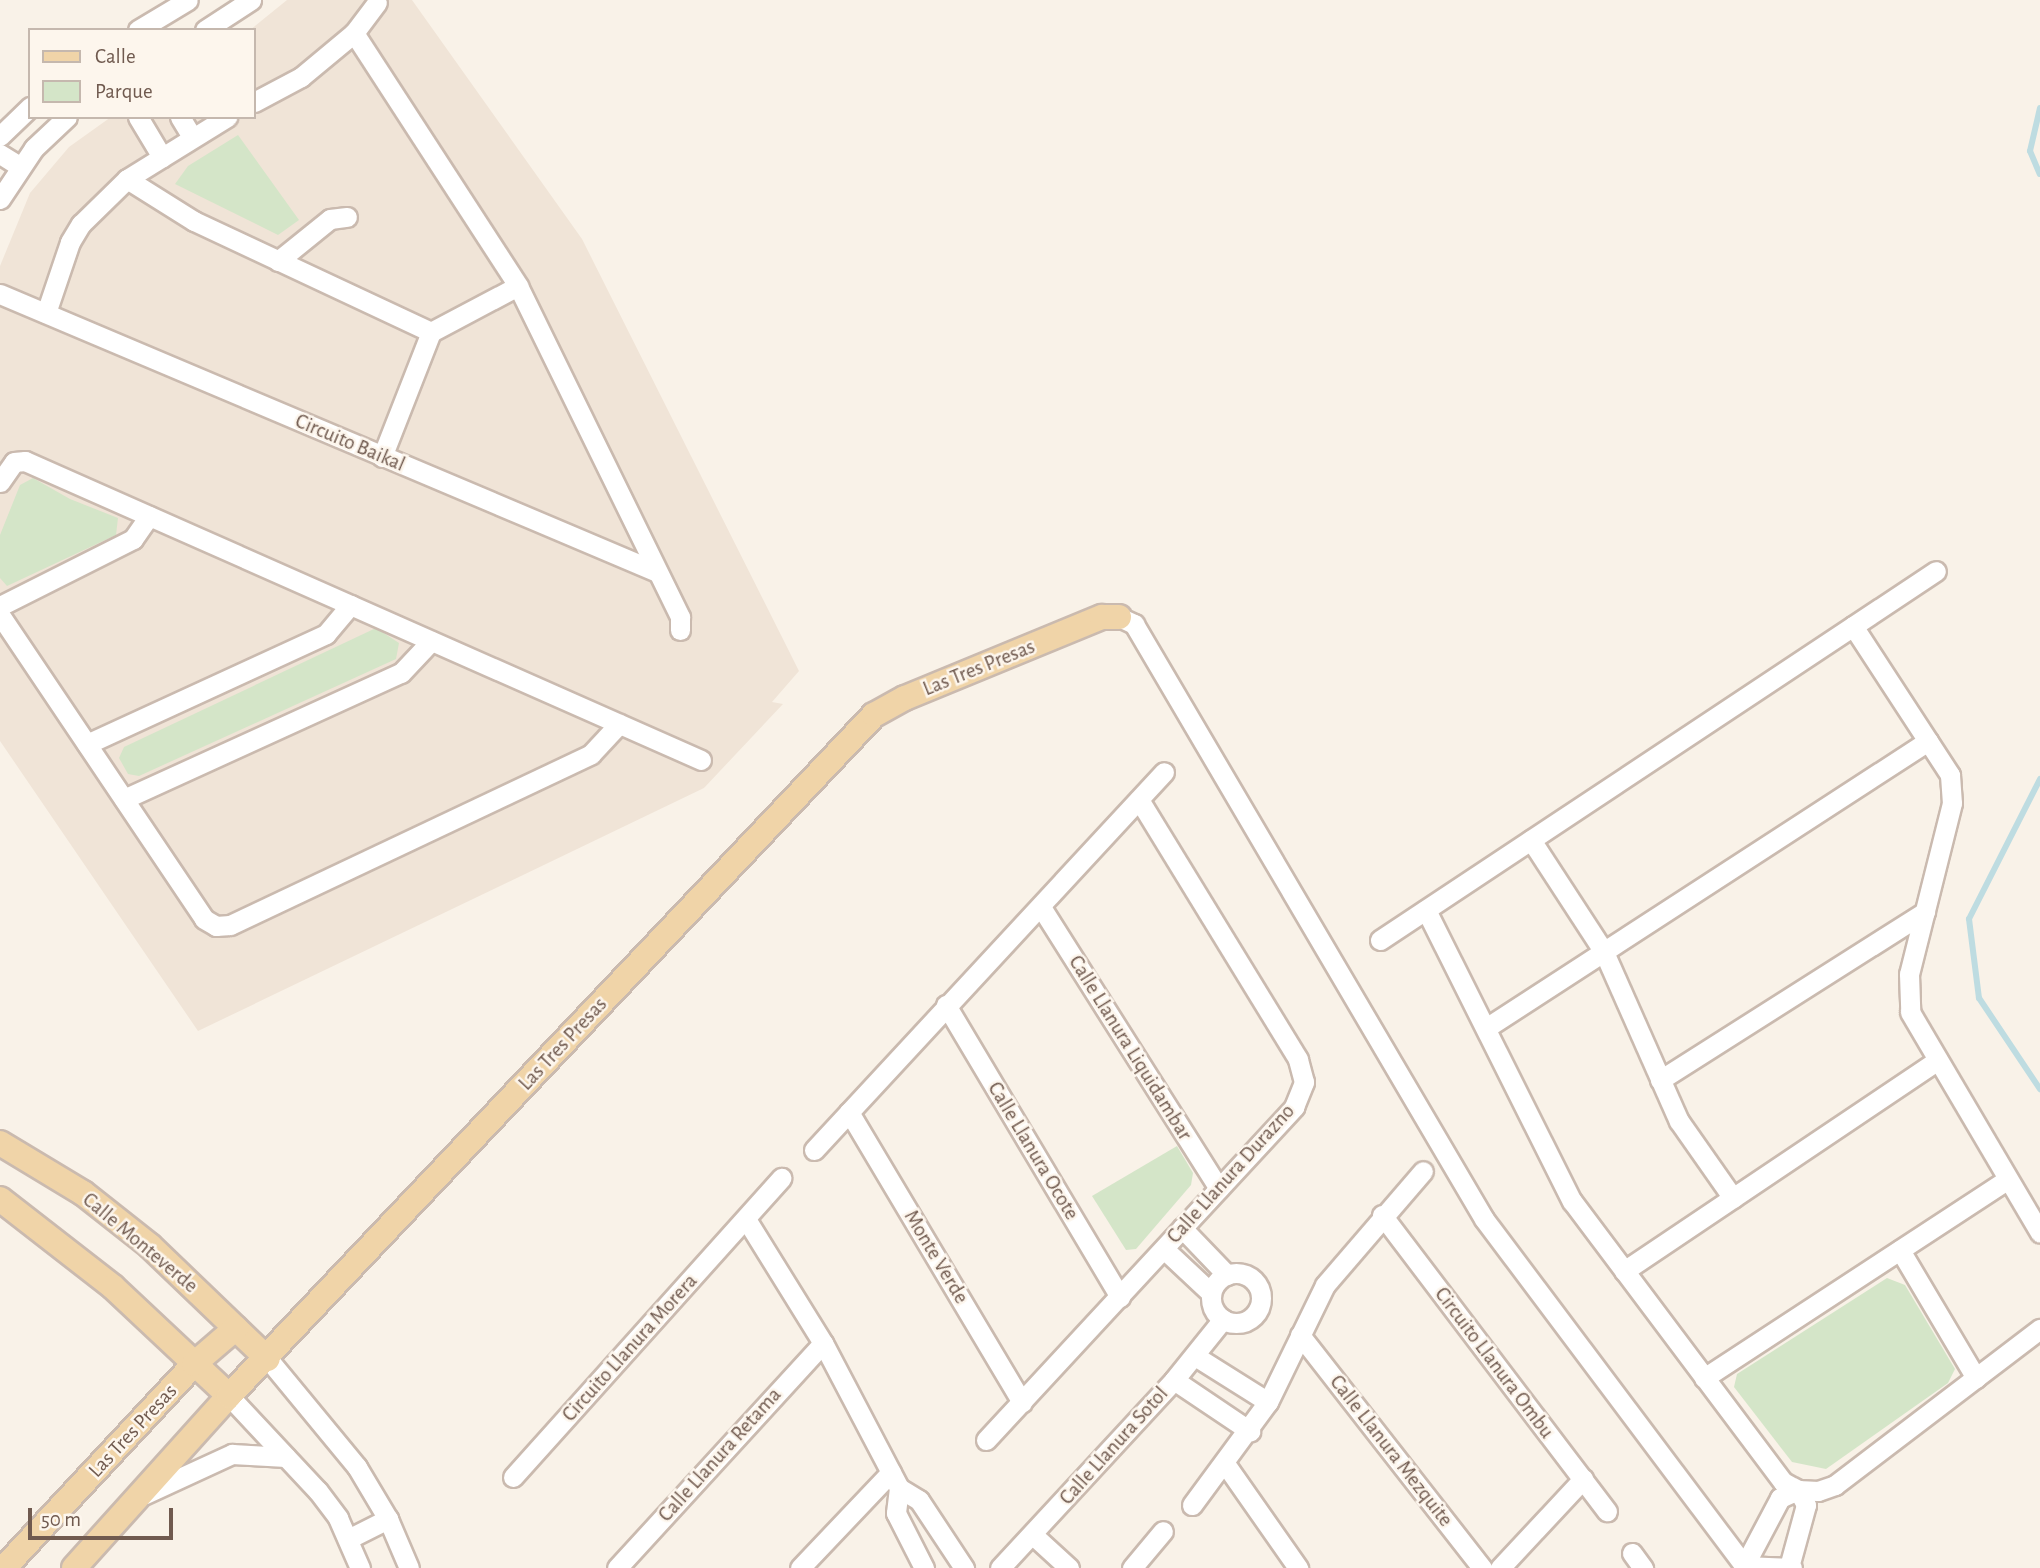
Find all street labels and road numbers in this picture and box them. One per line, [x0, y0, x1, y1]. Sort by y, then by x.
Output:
street label: Circuito Baikal [291, 409, 409, 477]
street label: Las Tres Presas [919, 634, 1039, 702]
street label: Calle Llanura Liquidambar [1063, 951, 1197, 1145]
street label: Las Tres Presas [513, 992, 613, 1096]
street label: Calle Llanura Ocote [982, 1077, 1084, 1225]
street label: Calle Llanura Durazno [1162, 1099, 1300, 1249]
street label: Calle Monteverde [77, 1187, 203, 1299]
street label: Monte Verde [898, 1206, 974, 1308]
street label: Circuito Llanura Morera [557, 1269, 703, 1427]
street label: Circuito Llanura Ombu [1429, 1282, 1559, 1444]
street label: Calle Llanura Mezquite [1324, 1370, 1458, 1532]
street label: Las Tres Presas [83, 1379, 183, 1483]
street label: Calle Llanura Sotol [1054, 1382, 1174, 1510]
street label: Calle Llanura Retama [653, 1383, 787, 1527]

